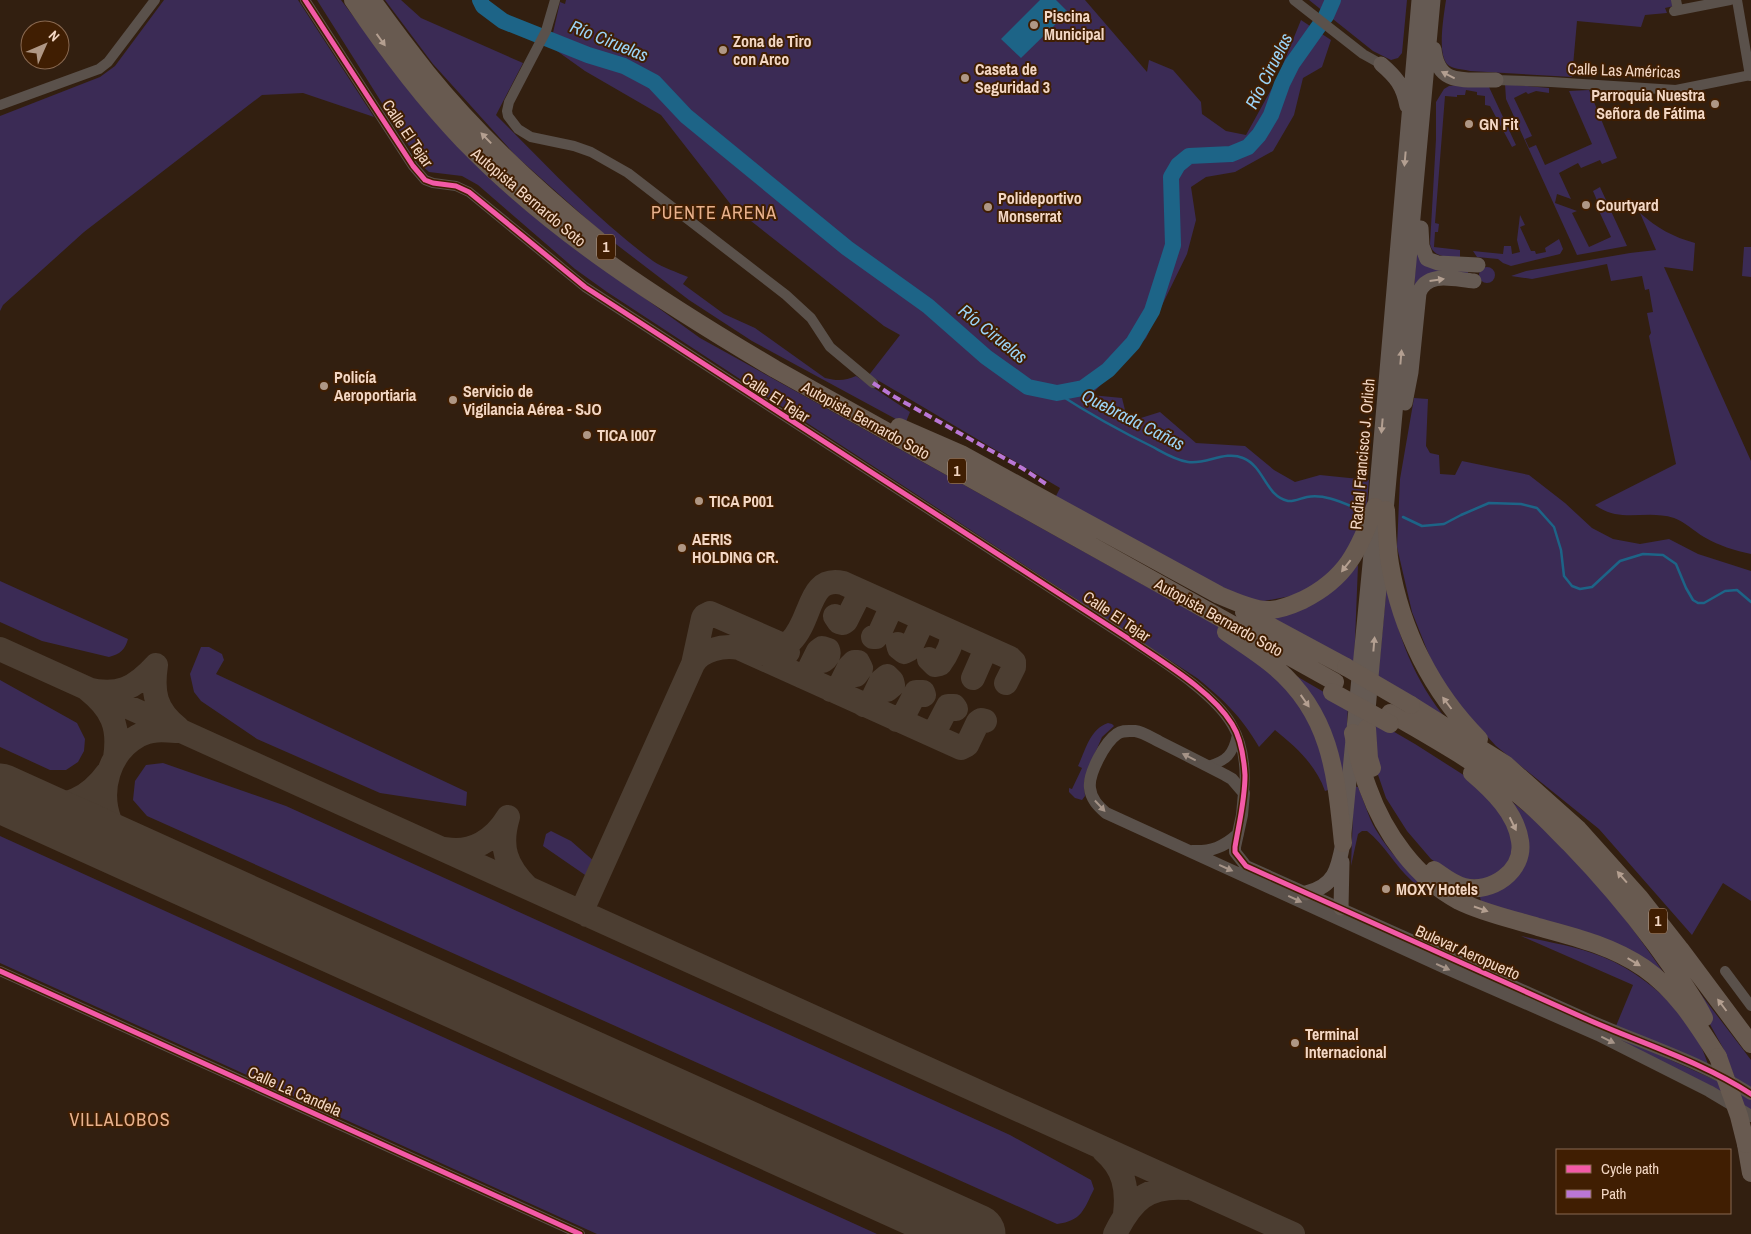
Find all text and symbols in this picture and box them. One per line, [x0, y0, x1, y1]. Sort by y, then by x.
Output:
place label: Piscina Municipal [1044, 5, 1105, 45]
water label: Río Ciruelas [566, 14, 652, 67]
marker: Piscina Municipal [1028, 19, 1040, 31]
north arrow [20, 20, 70, 70]
text: N [45, 27, 63, 45]
water label: Río Ciruelas [1239, 29, 1298, 113]
place label: Zona de Tiro con Arco [733, 30, 812, 70]
one-way arrow [376, 33, 386, 47]
marker: Zona de Tiro con Arco [717, 44, 729, 56]
street label: Calle Las Américas [1567, 57, 1681, 83]
place label: Caseta de Seguridad 3 [975, 58, 1050, 98]
one-way arrow [1441, 71, 1455, 79]
marker: Caseta de Seguridad 3 [959, 72, 971, 84]
place label: Parroquia Nuestra Señora de Fátima [1591, 84, 1706, 124]
street label: Calle El Tejar [377, 95, 439, 172]
marker: Parroquia Nuestra Señora de Fátima [1709, 98, 1721, 110]
place label: GN Fit [1479, 113, 1519, 135]
marker: GN Fit [1463, 118, 1475, 130]
one-way arrow [480, 133, 492, 145]
street label: Autopista Bernardo Soto [466, 142, 591, 252]
one-way arrow [1400, 152, 1408, 168]
place label: Polideportivo Monserrat [998, 187, 1082, 227]
place label: Courtyard [1596, 194, 1659, 216]
marker: Courtyard [1580, 199, 1592, 211]
district label: PUENTE ARENA [651, 200, 777, 225]
marker: Polideportivo Monserrat [982, 201, 994, 213]
road number: 1 [597, 234, 615, 260]
one-way arrow [1429, 276, 1445, 284]
water label: Río Ciruelas [954, 298, 1033, 369]
one-way arrow [1397, 349, 1405, 365]
place label: Policía Aeroportiaria [334, 366, 417, 406]
street label: Calle El Tejar [738, 367, 815, 428]
street label: Autopista Bernardo Soto [797, 375, 934, 464]
street label: Radial Francisco J. Orlich [1344, 377, 1380, 531]
marker: Policía Aeroportiaria [318, 380, 330, 392]
place label: Servicio de Vigilancia Aérea - SJO [463, 380, 602, 420]
water label: Quebrada Cañas [1077, 383, 1189, 456]
marker: Servicio de Vigilancia Aérea - SJO [447, 394, 459, 406]
one-way arrow [1378, 418, 1386, 434]
place label: TICA I007 [597, 424, 656, 446]
marker: TICA I007 [581, 429, 593, 441]
road number: 1 [948, 458, 966, 484]
place label: TICA P001 [709, 490, 774, 512]
marker: TICA P001 [693, 495, 705, 507]
place label: AERIS HOLDING CR. [692, 528, 779, 568]
marker: AERIS HOLDING CR. [676, 542, 688, 554]
one-way arrow [1341, 559, 1352, 572]
street label: Autopista Bernardo Soto [1150, 572, 1287, 661]
street label: Calle El Tejar [1079, 585, 1156, 647]
one-way arrow [1370, 636, 1378, 652]
one-way arrow [1300, 694, 1310, 708]
one-way arrow [1442, 696, 1452, 710]
one-way arrow [1182, 753, 1196, 761]
one-way arrow [1094, 800, 1106, 812]
one-way arrow [1509, 816, 1517, 831]
one-way arrow [1219, 864, 1233, 872]
one-way arrow [1616, 871, 1627, 884]
place label: MOXY Hotels [1396, 878, 1478, 900]
marker: MOXY Hotels [1380, 883, 1392, 895]
one-way arrow [1288, 896, 1302, 904]
one-way arrow [1473, 906, 1488, 913]
road number: 1 [1649, 908, 1667, 934]
street label: Bulevar Aeropuerto [1412, 919, 1524, 985]
one-way arrow [1627, 957, 1640, 966]
one-way arrow [1436, 963, 1450, 971]
one-way arrow [1717, 998, 1727, 1012]
place label: Terminal Internacional [1305, 1023, 1387, 1063]
one-way arrow [1600, 1036, 1615, 1044]
marker: Terminal Internacional [1289, 1037, 1301, 1049]
street label: Calle La Candela [245, 1060, 346, 1122]
district label: VILLALOBOS [69, 1107, 171, 1132]
legend [1556, 1149, 1731, 1214]
text: Cycle path [1601, 1158, 1659, 1179]
text: Path [1601, 1183, 1626, 1204]

